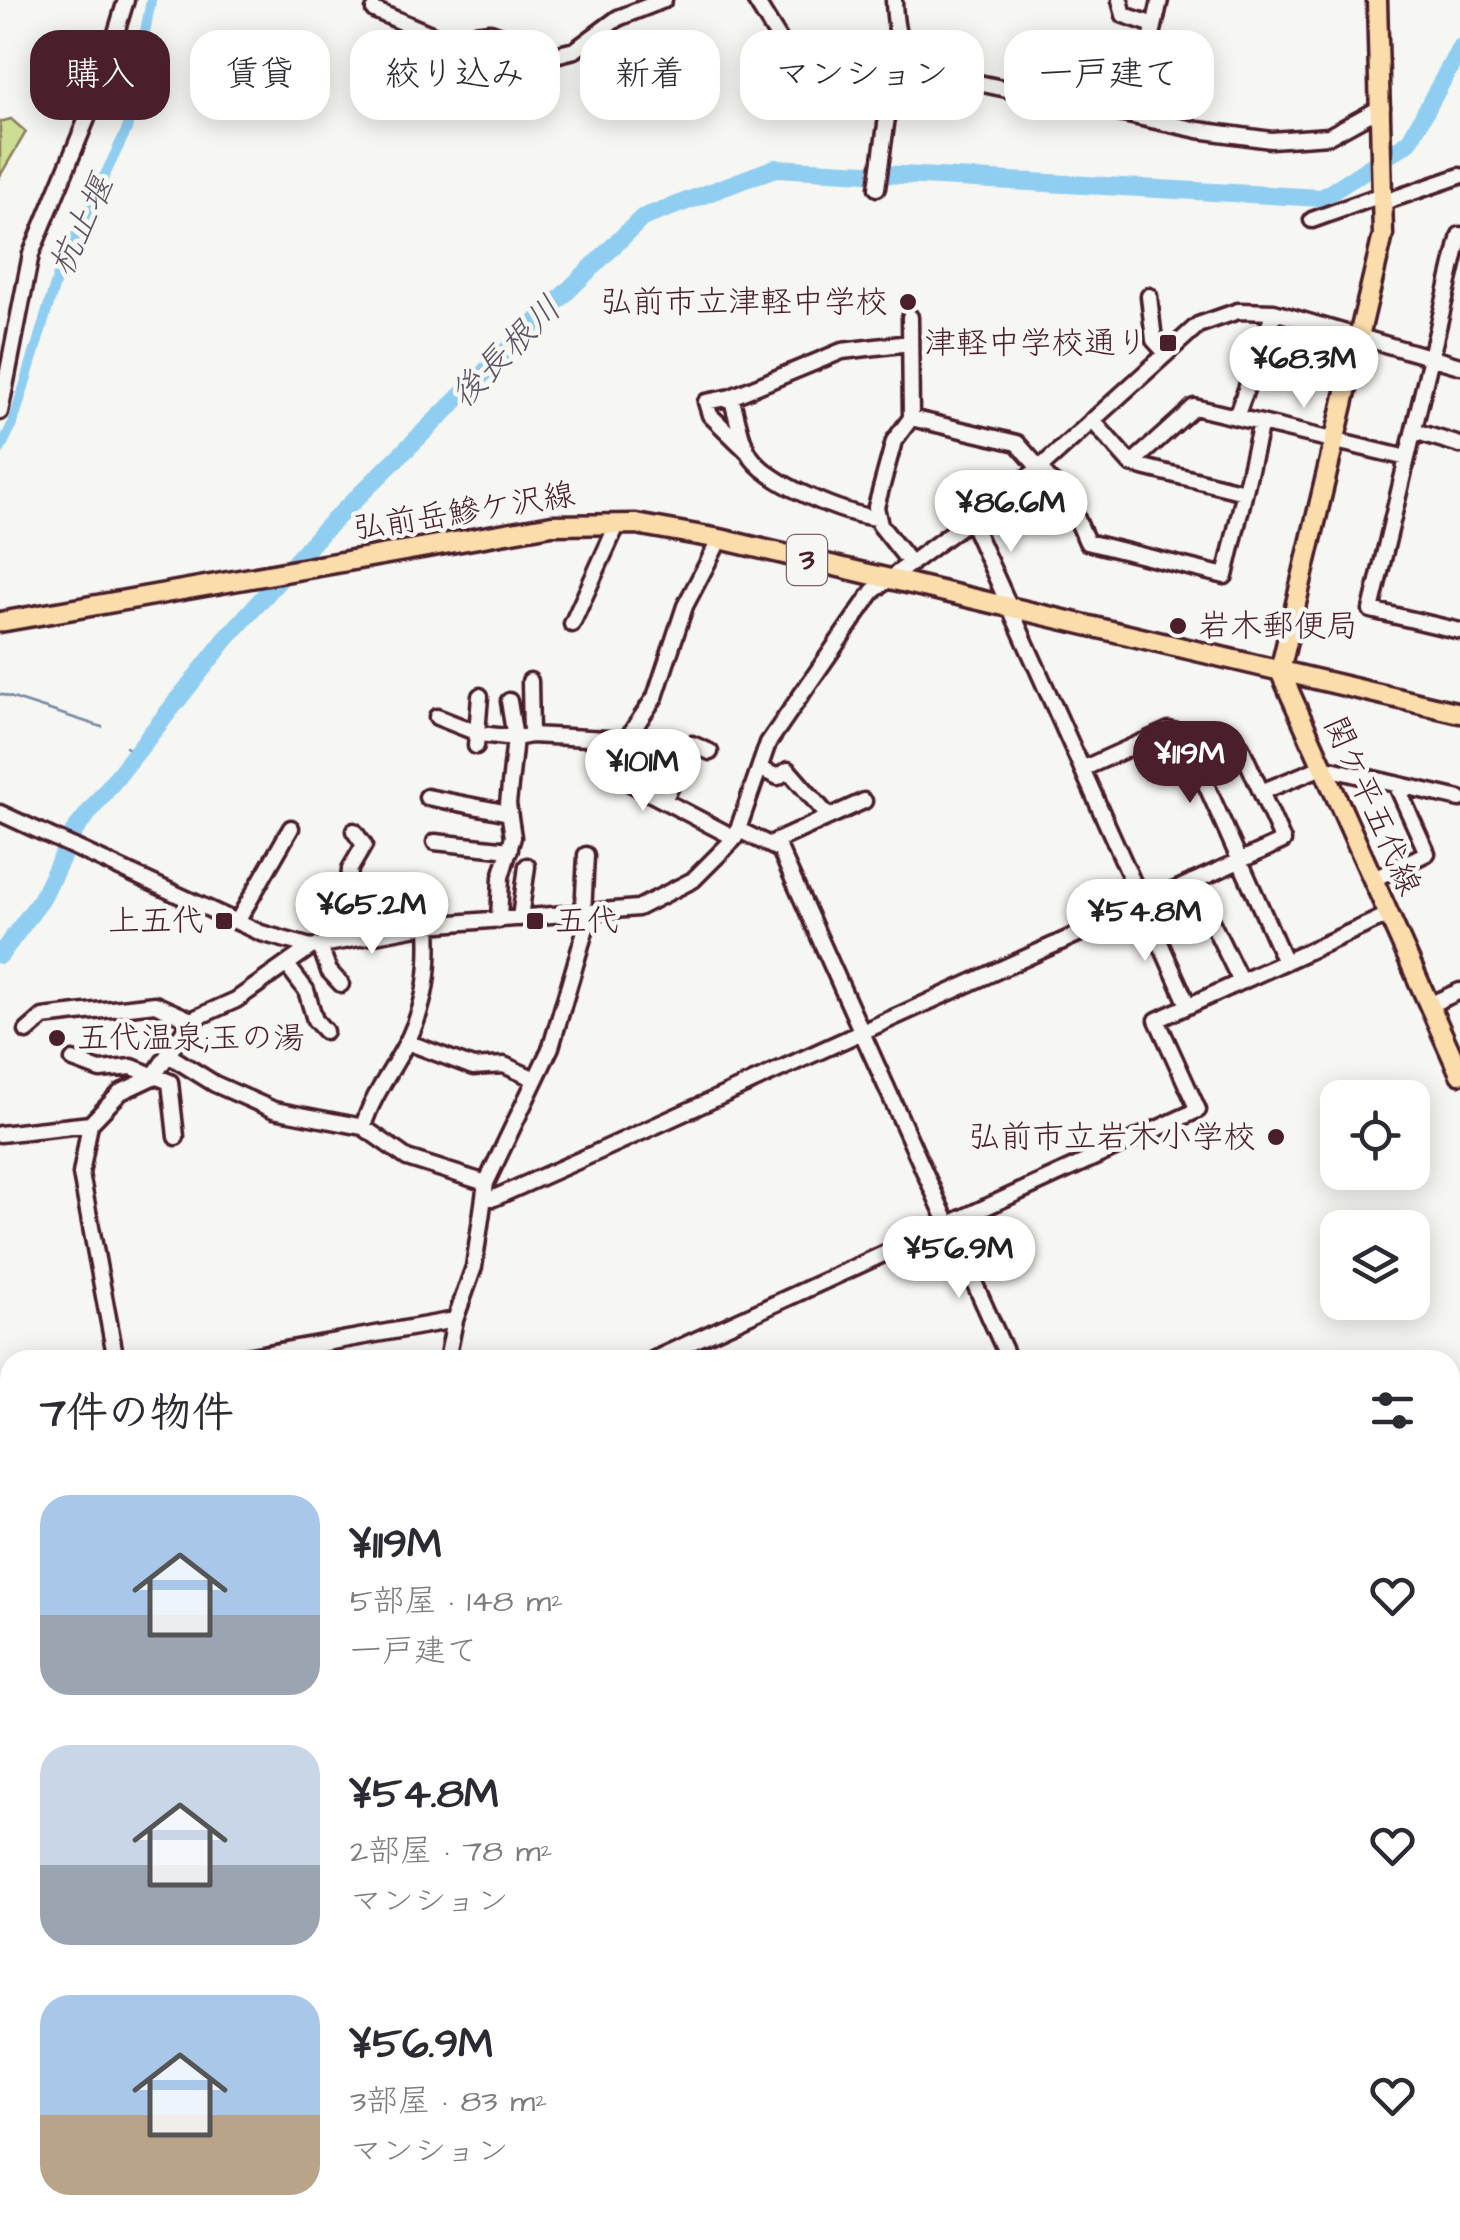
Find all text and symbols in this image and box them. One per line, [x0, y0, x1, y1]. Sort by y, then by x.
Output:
chip: 購入 [30, 30, 170, 120]
chip: 賃貸 [190, 30, 330, 120]
chip: 絞り込み [350, 30, 560, 120]
chip: 新着 [580, 30, 720, 120]
chip: マンション [740, 30, 984, 120]
chip: 一戸建て [1004, 30, 1214, 120]
water label: 杭止堰 [38, 164, 128, 284]
place label: 弘前市立津軽中学校 [600, 280, 888, 325]
water label: 後長根川 [439, 285, 573, 419]
marker: 弘前市立津軽中学校 [897, 291, 919, 313]
place label: 津軽中学校通り [924, 321, 1148, 366]
pin: ¥68.3M [1223, 326, 1385, 411]
marker: 津軽中学校通り [1157, 332, 1179, 354]
text: ¥68.3M [1251, 336, 1357, 381]
pin: ¥86.6M [930, 470, 1092, 555]
street label: 弘前岳鰺ケ沢線 [350, 472, 578, 552]
text: ¥86.6M [957, 480, 1065, 525]
road number: 3 [787, 535, 827, 585]
place label: 岩木郵便局 [1198, 604, 1358, 649]
marker: 岩木郵便局 [1167, 615, 1189, 637]
street label: 関ケ平五代線 [1312, 709, 1432, 903]
pin: ¥119M [1120, 721, 1260, 806]
pin: ¥101M [573, 729, 713, 814]
text: ¥119M [1155, 731, 1225, 776]
text: ¥101M [607, 739, 679, 784]
pin: ¥65.2M [291, 872, 453, 957]
pin: ¥54.8M [1064, 879, 1226, 964]
text: ¥65.2M [317, 882, 427, 927]
text: ¥54.8M [1088, 889, 1202, 934]
place label: 上五代 [108, 899, 204, 944]
place label: 五代 [555, 899, 619, 944]
marker: 上五代 [213, 910, 235, 932]
marker: 五代 [524, 910, 546, 932]
place label: 五代温泉;玉の湯 [77, 1016, 305, 1061]
marker: 五代温泉;玉の湯 [46, 1027, 68, 1049]
map controls [1320, 1080, 1430, 1320]
button: locate [1320, 1080, 1430, 1190]
place label: 弘前市立岩木小学校 [968, 1115, 1256, 1160]
marker: 弘前市立岩木小学校 [1265, 1126, 1287, 1148]
button: layers [1320, 1210, 1430, 1320]
pin: ¥56.9M [878, 1216, 1040, 1301]
text: ¥56.9M [905, 1226, 1014, 1271]
icon: filters [1365, 1383, 1420, 1438]
text: 7件の物件 [40, 1385, 234, 1443]
text: ¥119M [350, 1516, 442, 1574]
icon: home [120, 1535, 240, 1655]
icon: heart [1365, 1568, 1420, 1623]
text: 5部屋 · 148 m² [350, 1579, 563, 1624]
text: 一戸建て [350, 1629, 478, 1674]
text: ¥54.8M [350, 1766, 499, 1824]
icon: home [120, 1785, 240, 1905]
icon: heart [1365, 1818, 1420, 1873]
text: 2部屋 · 78 m² [350, 1829, 553, 1874]
text: マンション [350, 1879, 509, 1924]
text: ¥56.9M [350, 2016, 493, 2074]
icon: home [120, 2035, 240, 2155]
icon: heart [1365, 2068, 1420, 2123]
text: 3部屋 · 83 m² [350, 2079, 547, 2124]
text: マンション [350, 2129, 509, 2174]

